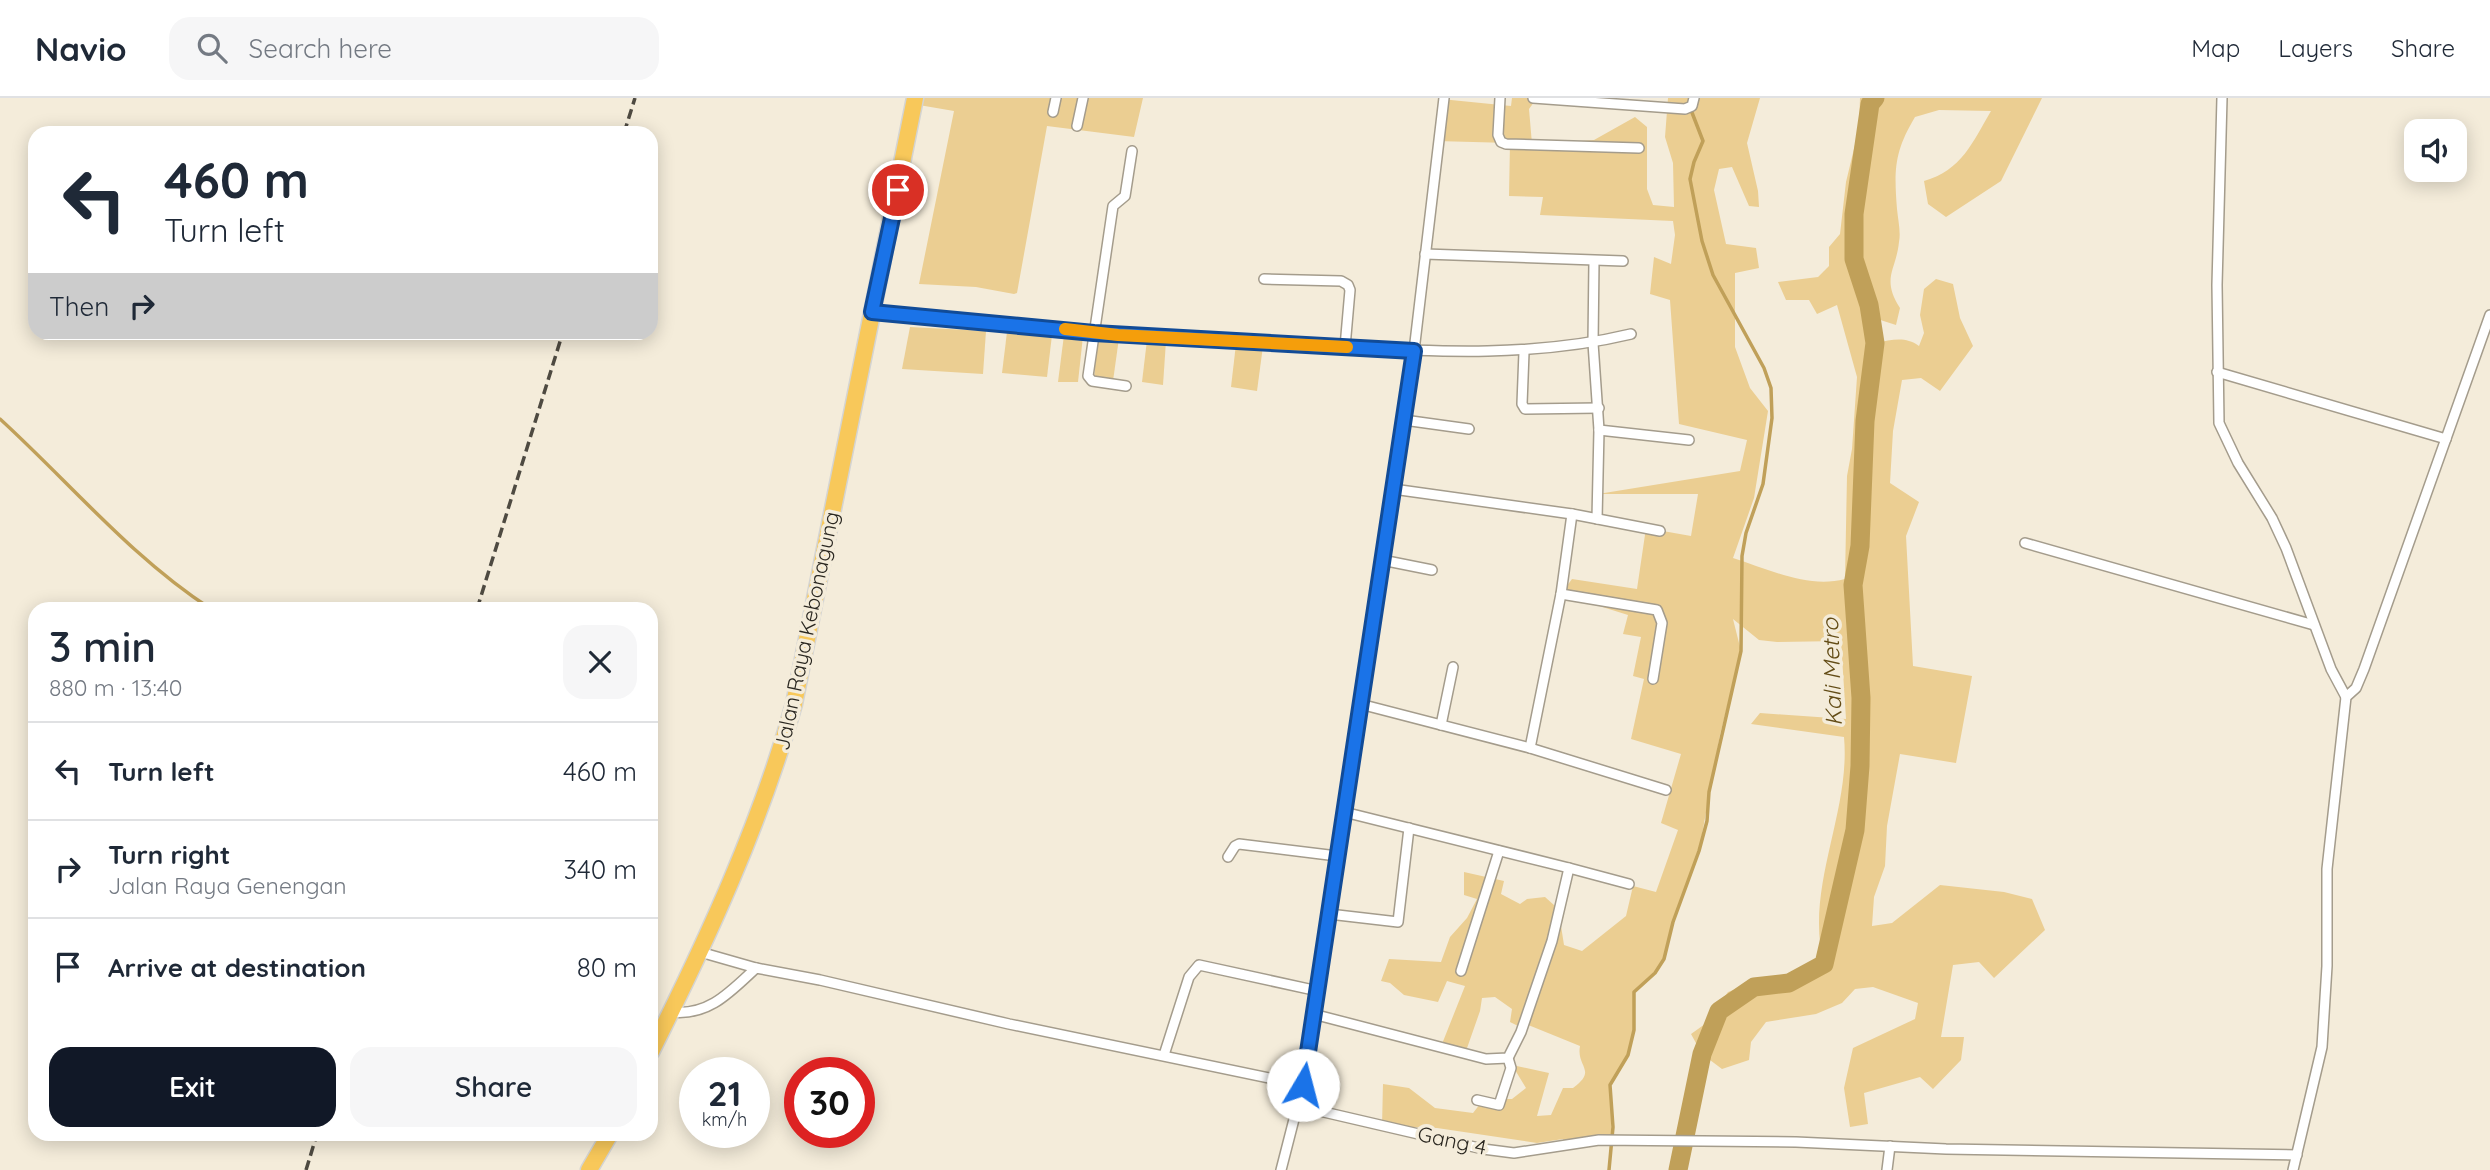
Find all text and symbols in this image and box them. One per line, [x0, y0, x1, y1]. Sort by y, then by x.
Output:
search box [169, 17, 659, 80]
text: Navio [35, 28, 127, 69]
icon: search [193, 29, 231, 67]
text: Search here [249, 32, 392, 65]
text: Map [2191, 33, 2240, 63]
text: Layers [2278, 33, 2353, 63]
text: Share [2391, 33, 2455, 63]
map controls [2404, 119, 2467, 182]
button: sound [2404, 119, 2467, 182]
text: 460 m [164, 149, 309, 210]
icon: left [49, 154, 140, 245]
pin [868, 160, 928, 220]
icon: arrive [879, 171, 917, 209]
text: Turn left [164, 210, 285, 250]
icon: right [123, 287, 161, 325]
text: Then [49, 290, 109, 323]
street label: Jalan Raya Kebonagung [768, 509, 844, 753]
water label: Kali Metro [1815, 616, 1848, 726]
text: 3 min [49, 620, 156, 673]
button: close [563, 625, 637, 699]
text: 880 m · 13:40 [49, 673, 183, 702]
icon: left [49, 752, 87, 790]
text: Turn left [108, 755, 215, 788]
text: 460 m [563, 755, 637, 788]
text: Turn right [108, 838, 230, 871]
icon: right [49, 850, 87, 888]
text: 340 m [563, 853, 637, 886]
text: Jalan Raya Genengan [108, 871, 347, 900]
icon: arrive [49, 948, 87, 986]
text: Arrive at destination [108, 951, 366, 984]
text: 80 m [577, 951, 637, 984]
button: Exit [49, 1047, 336, 1127]
button: Share [350, 1047, 637, 1127]
position arrow [1266, 1048, 1340, 1122]
speed limit sign: 30 [784, 1057, 875, 1148]
text: 21 [708, 1071, 741, 1115]
text: km/h [702, 1108, 747, 1131]
street label: Gang 4 [1415, 1120, 1489, 1160]

